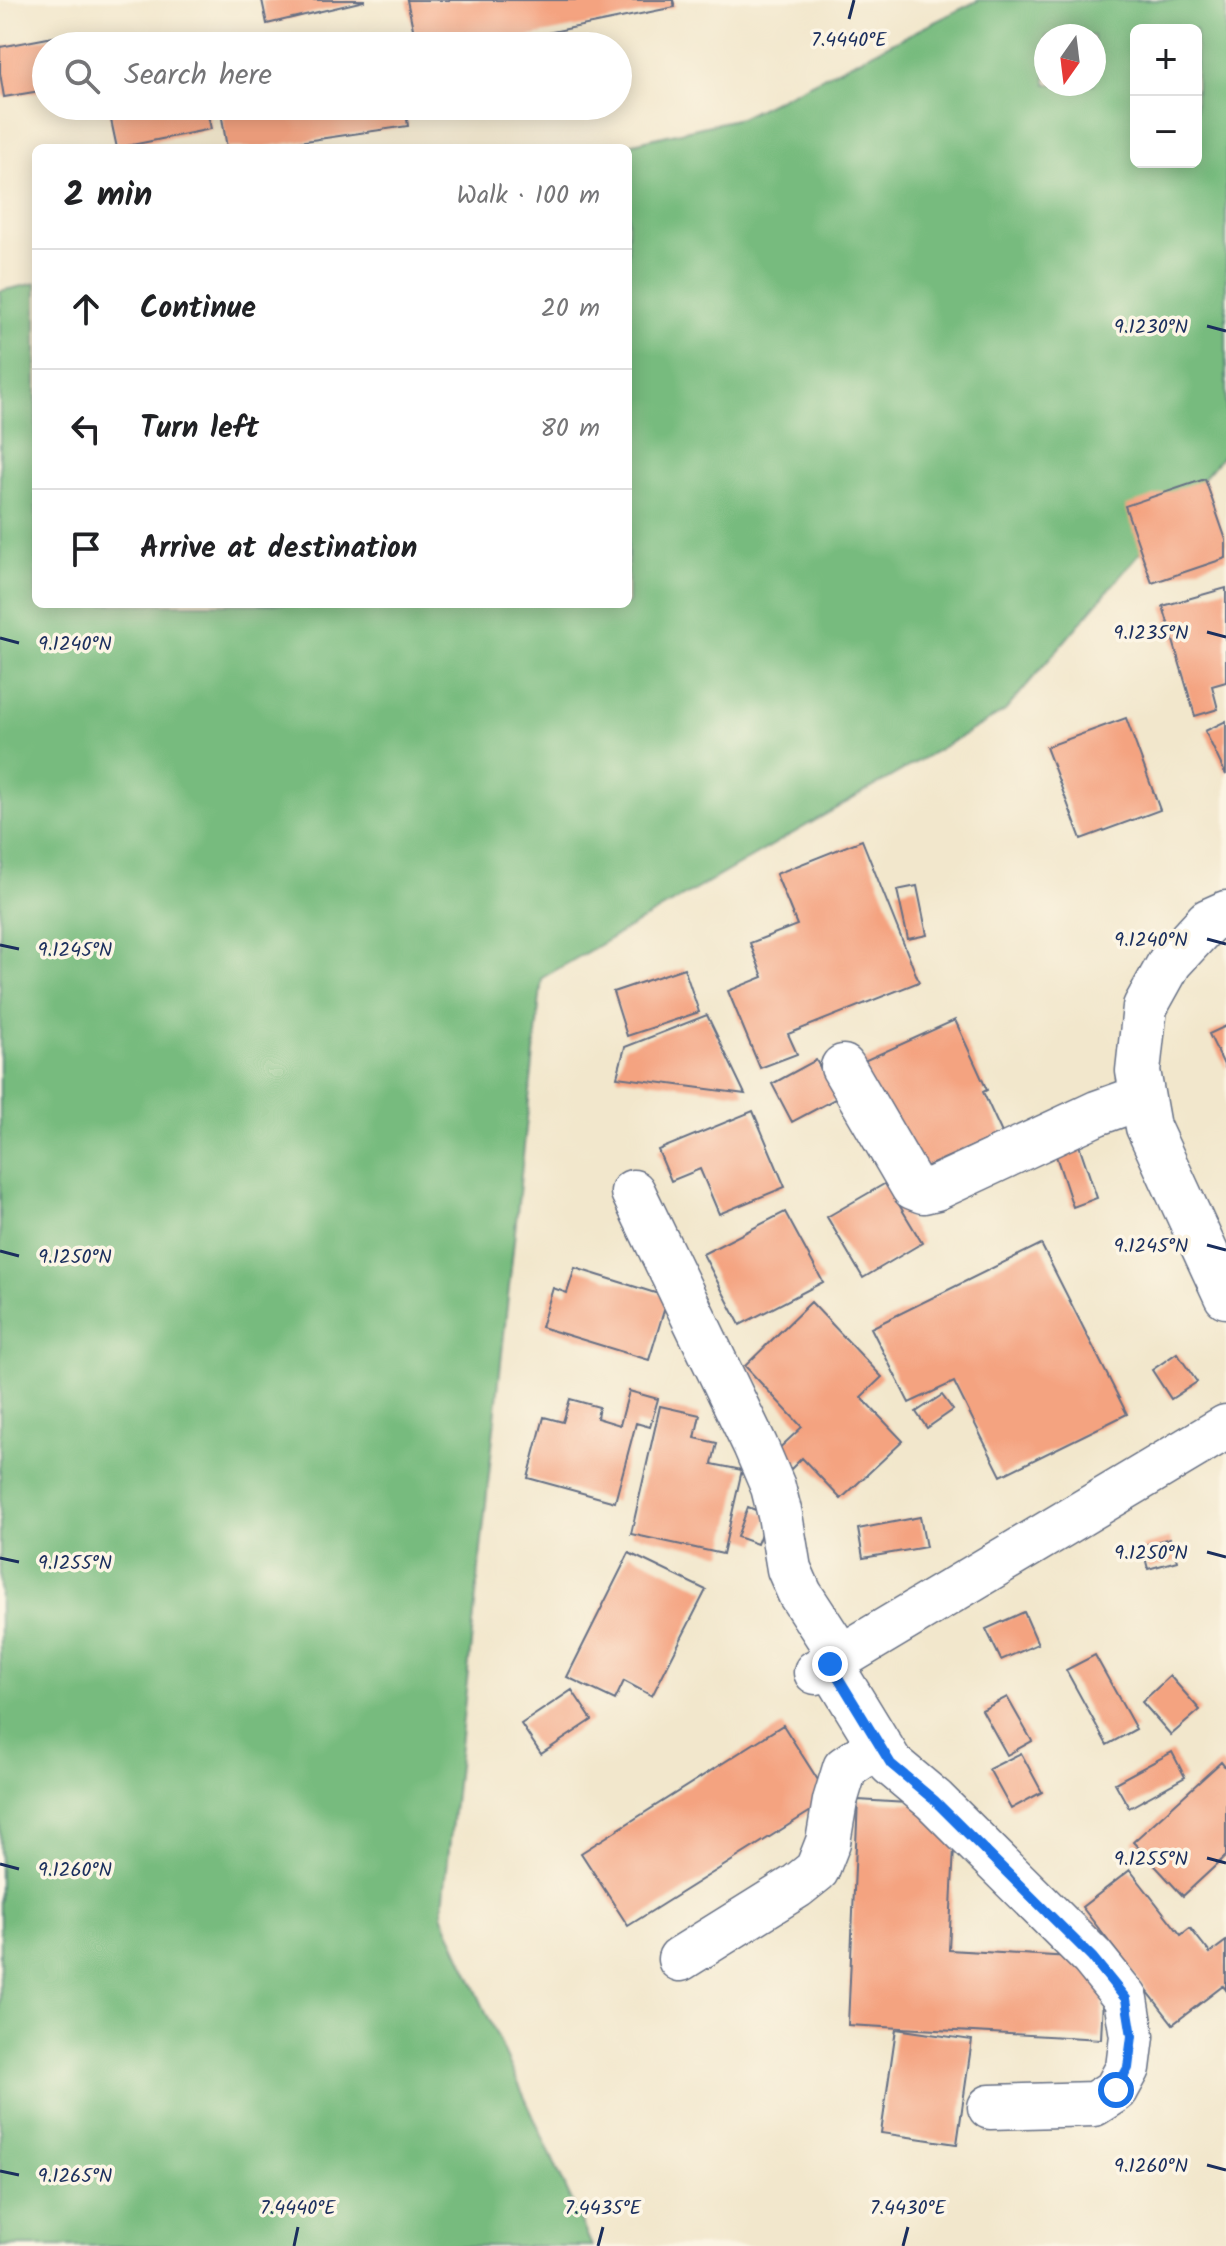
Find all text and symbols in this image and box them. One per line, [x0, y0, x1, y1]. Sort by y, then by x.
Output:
north arrow [1034, 24, 1106, 96]
map controls [1130, 24, 1202, 168]
button: + [1130, 24, 1202, 96]
text: 7.4440°E [811, 25, 888, 57]
search box [32, 32, 632, 120]
text: Search here [124, 52, 272, 100]
icon: search [60, 54, 104, 98]
button: − [1130, 96, 1202, 168]
text: 2 min [64, 169, 152, 223]
text: Walk · 100 m [457, 175, 600, 217]
text: Continue [140, 285, 256, 333]
icon: ahead [64, 287, 108, 331]
text: 20 m [541, 288, 600, 330]
text: 9.1230°N [1114, 312, 1188, 344]
text: Turn left [140, 405, 259, 453]
icon: left [64, 407, 108, 451]
text: 80 m [540, 408, 600, 450]
text: Arrive at destination [140, 525, 417, 573]
icon: arrive [64, 527, 108, 571]
text: 9.1235°N [1114, 618, 1188, 650]
text: 9.1240°N [38, 629, 112, 661]
text: 9.1240°N [1114, 925, 1188, 957]
text: 9.1245°N [38, 935, 112, 967]
text: 9.1245°N [1114, 1231, 1188, 1263]
text: 9.1250°N [38, 1242, 112, 1274]
text: 9.1250°N [1114, 1538, 1188, 1570]
text: 9.1255°N [38, 1548, 112, 1580]
route end [812, 1646, 848, 1682]
text: 9.1255°N [1114, 1844, 1188, 1876]
text: 9.1260°N [38, 1855, 112, 1887]
route start [1098, 2072, 1134, 2108]
text: 9.1260°N [1114, 2151, 1188, 2183]
text: 9.1265°N [38, 2161, 112, 2193]
text: 7.4440°E [260, 2193, 337, 2225]
text: 7.4435°E [565, 2193, 643, 2225]
text: 7.4430°E [870, 2193, 947, 2225]

